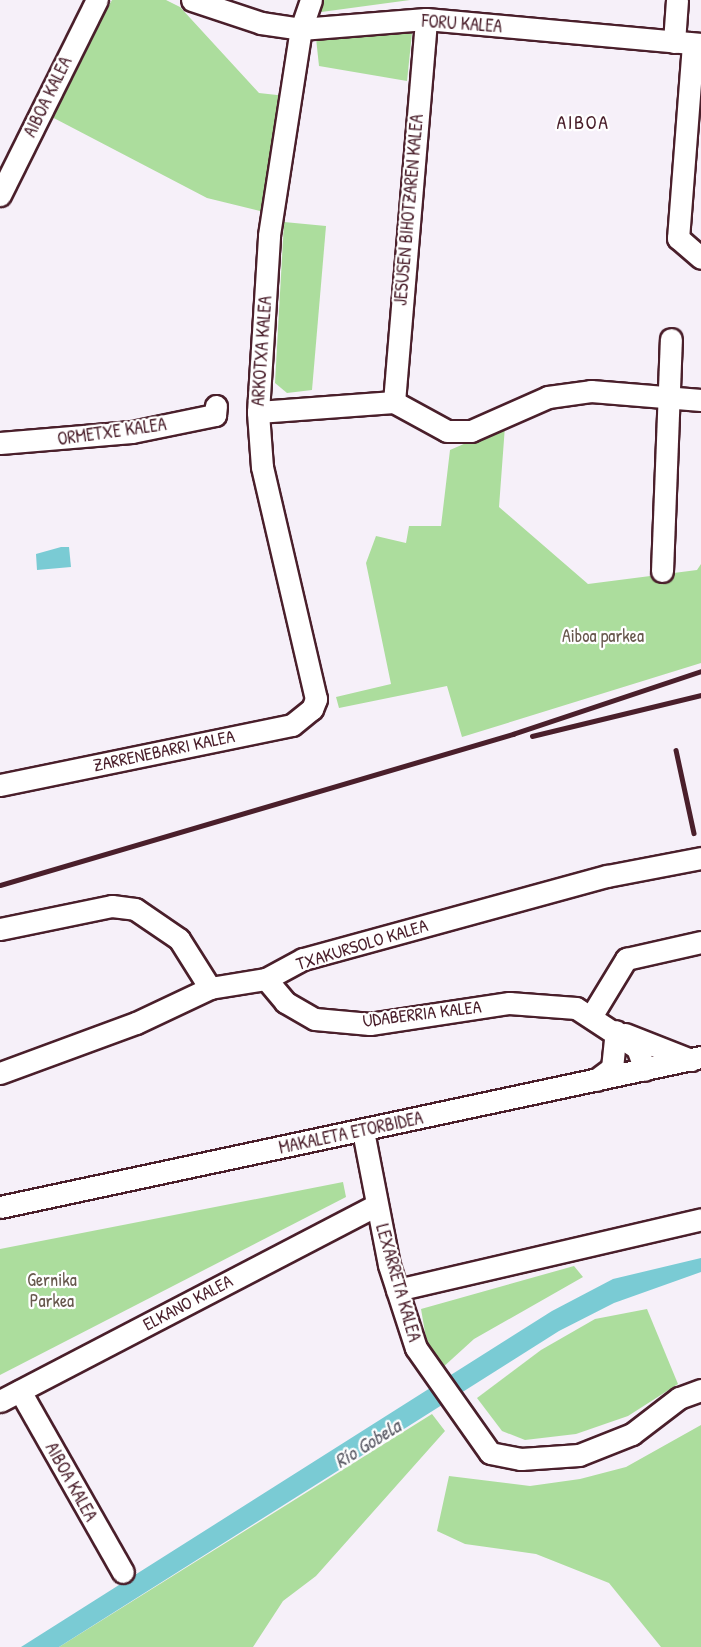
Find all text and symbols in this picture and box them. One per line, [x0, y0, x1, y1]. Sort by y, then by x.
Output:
street label: FORU KALEA [421, 10, 503, 38]
street label: AIBOA KALEA [19, 53, 77, 141]
district label: AIBOA [557, 109, 609, 133]
street label: JESUSEN BIHOTZAREN KALEA [390, 113, 428, 307]
street label: ARKOTXA KALEA [247, 295, 277, 407]
street label: ORMETXE KALEA [56, 414, 168, 450]
park label: Aiboa parkea [562, 625, 644, 647]
street label: ZARRENEBARRI KALEA [91, 725, 237, 777]
street label: TXAKURSOLO KALEA [294, 915, 430, 975]
street label: UDABERRIA KALEA [361, 996, 483, 1032]
street label: MAKALETA ETORBIDEA [277, 1107, 425, 1159]
street label: LEXARRETA KALEA [371, 1222, 425, 1344]
park label: Gernika Parkea [27, 1270, 77, 1312]
street label: ELKANO KALEA [140, 1270, 236, 1336]
water label: Río Gobela [330, 1413, 404, 1473]
street label: AIBOA KALEA [41, 1439, 101, 1525]

